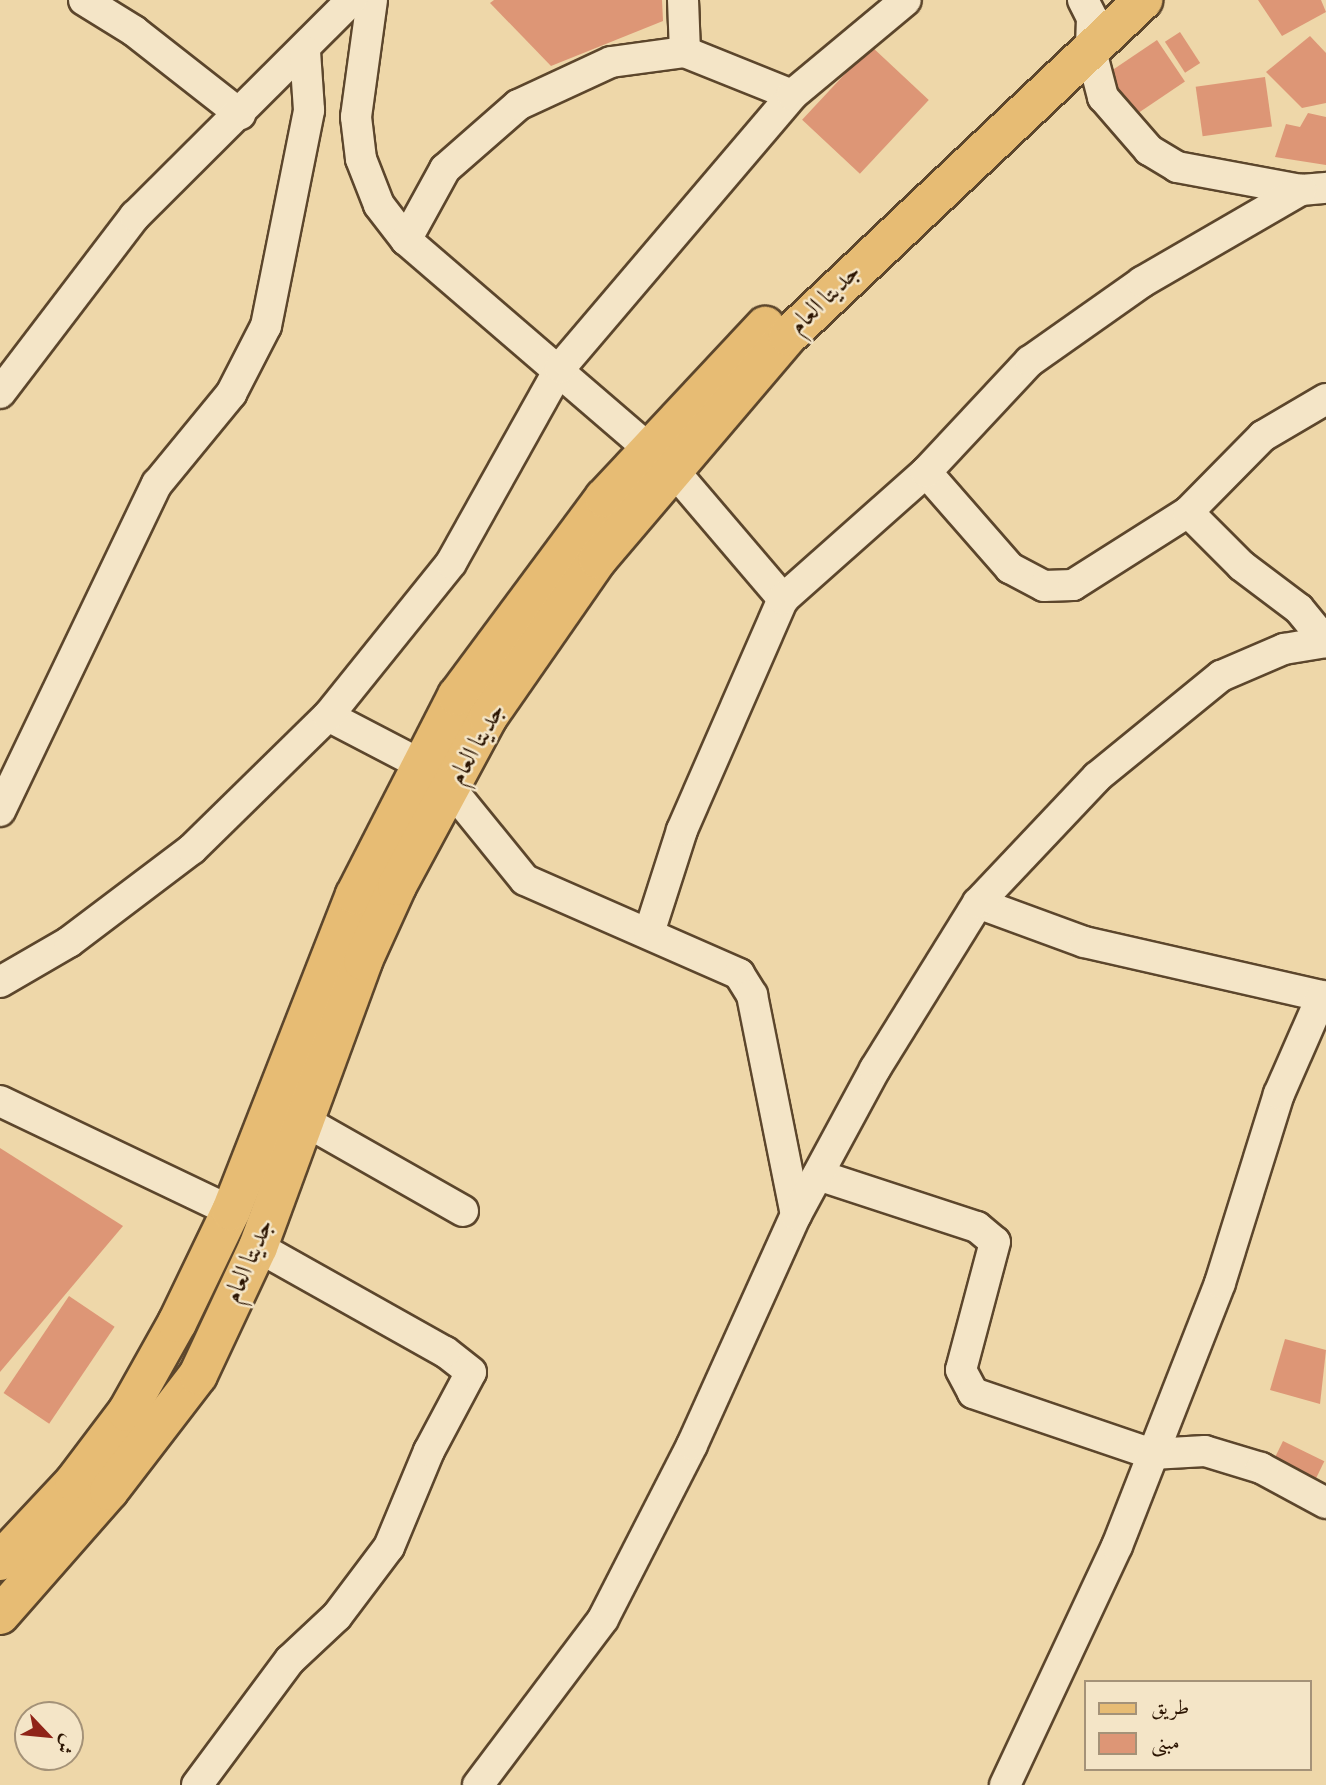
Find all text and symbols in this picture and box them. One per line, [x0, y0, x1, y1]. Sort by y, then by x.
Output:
street label: جديتا العام [783, 257, 867, 341]
street label: جديتا العام [442, 698, 512, 790]
street label: جديتا العام [217, 1214, 281, 1308]
legend [1084, 1680, 1312, 1771]
text: طريق [1151, 1695, 1189, 1721]
north arrow [14, 1701, 84, 1771]
text: مبنى [1151, 1730, 1180, 1756]
text: ش [51, 1731, 81, 1758]

